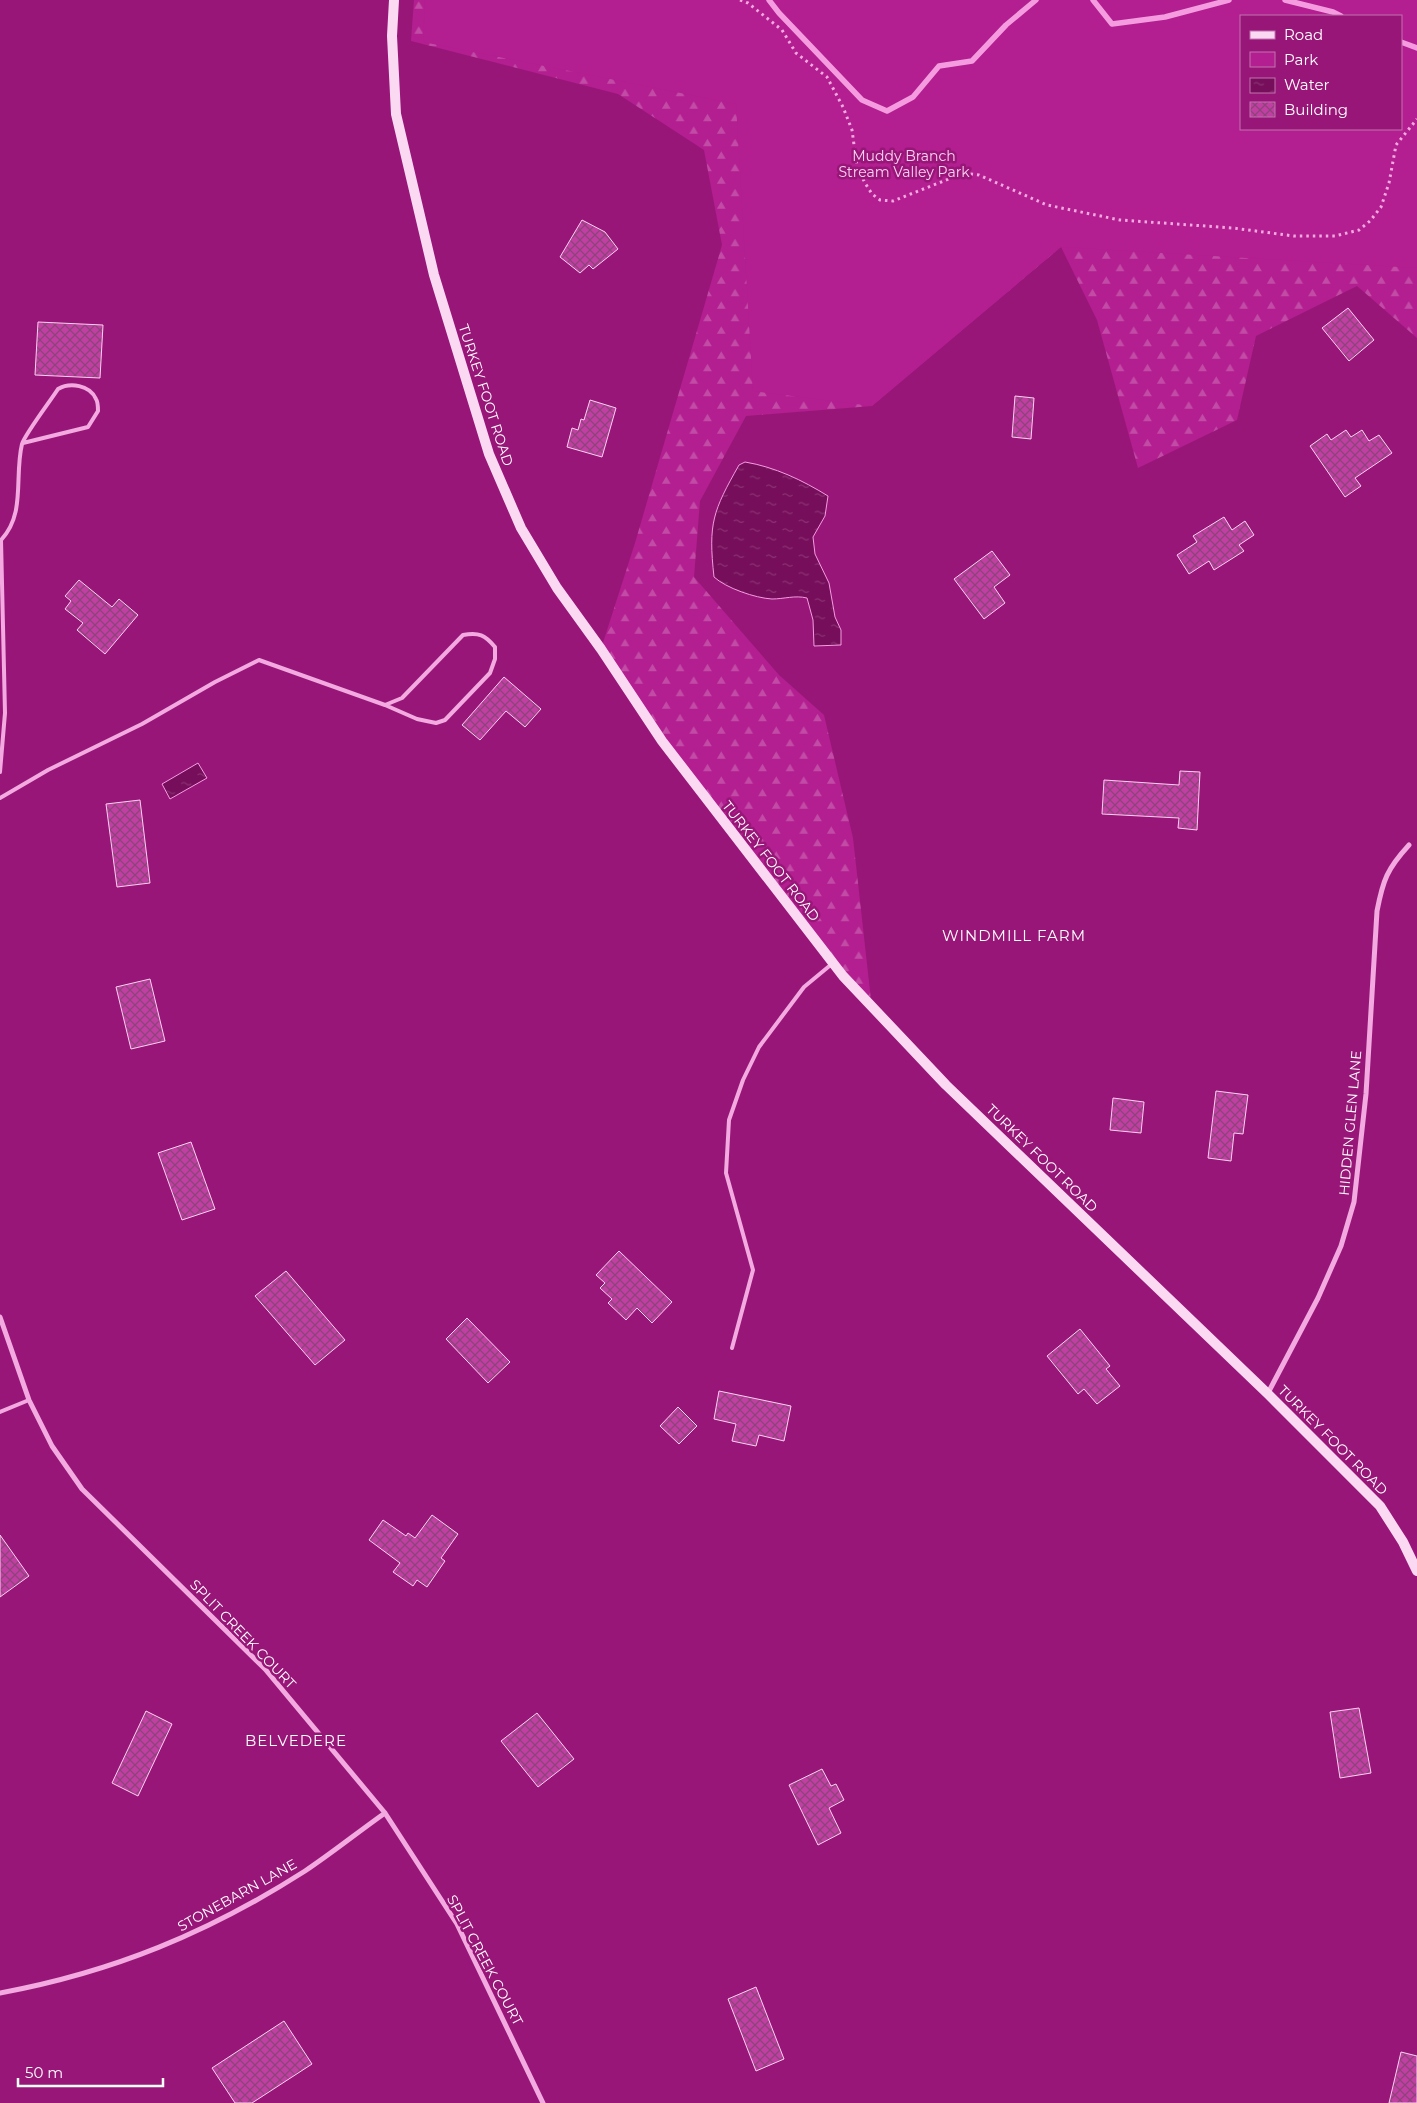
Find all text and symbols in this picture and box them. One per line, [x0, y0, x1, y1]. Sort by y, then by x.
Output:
legend [1240, 15, 1402, 130]
text: Road [1284, 25, 1323, 44]
text: Park [1284, 50, 1318, 69]
text: Water [1284, 75, 1330, 94]
text: Building [1284, 100, 1348, 119]
park label: Muddy Branch Stream Valley Park [838, 147, 970, 181]
street label: TURKEY FOOT ROAD [455, 322, 517, 468]
street label: TURKEY FOOT ROAD [718, 797, 824, 925]
district label: WINDMILL FARM [942, 926, 1086, 945]
street label: HIDDEN GLEN LANE [1335, 1050, 1365, 1196]
street label: TURKEY FOOT ROAD [983, 1100, 1101, 1216]
street label: TURKEY FOOT ROAD [1274, 1381, 1392, 1499]
street label: SPLIT CREEK COURT [186, 1575, 300, 1693]
district label: BELVEDERE [245, 1731, 347, 1750]
street label: STONEBARN LANE [174, 1855, 300, 1935]
street label: SPLIT CREEK COURT [443, 1892, 527, 2028]
scale bar [18, 2056, 162, 2088]
text: 50 m [25, 2063, 63, 2082]

